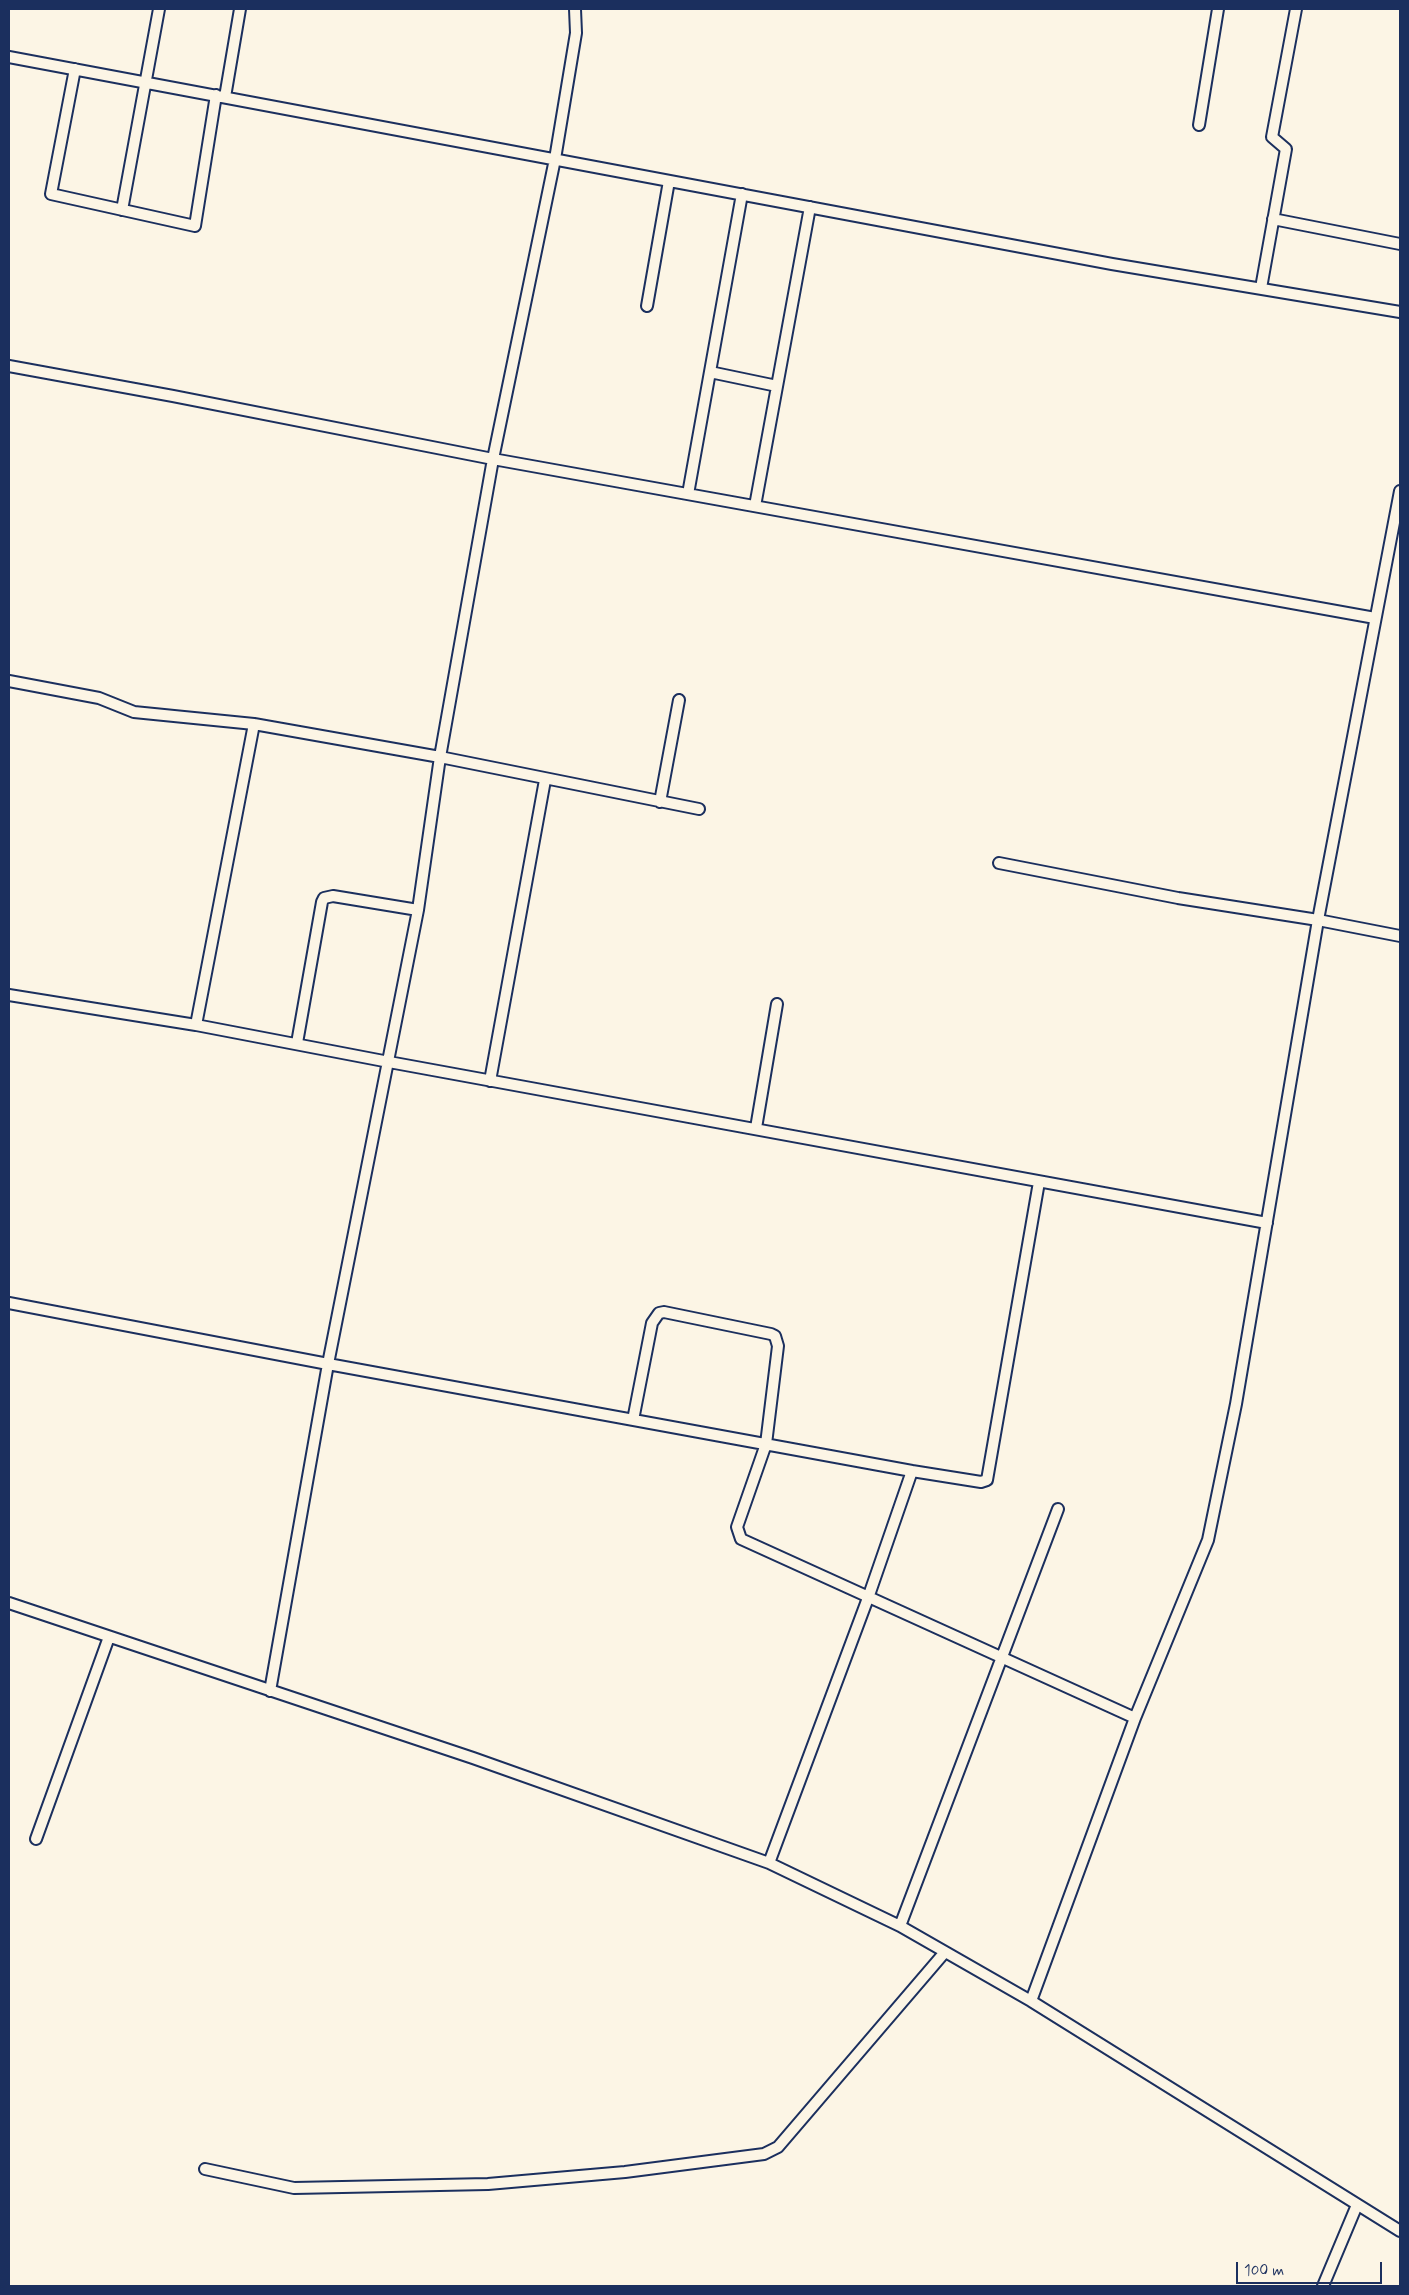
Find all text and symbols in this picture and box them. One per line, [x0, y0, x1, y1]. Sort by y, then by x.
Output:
scale bar [1239, 2252, 1385, 2284]
text: 100 m [1244, 2261, 1284, 2281]

